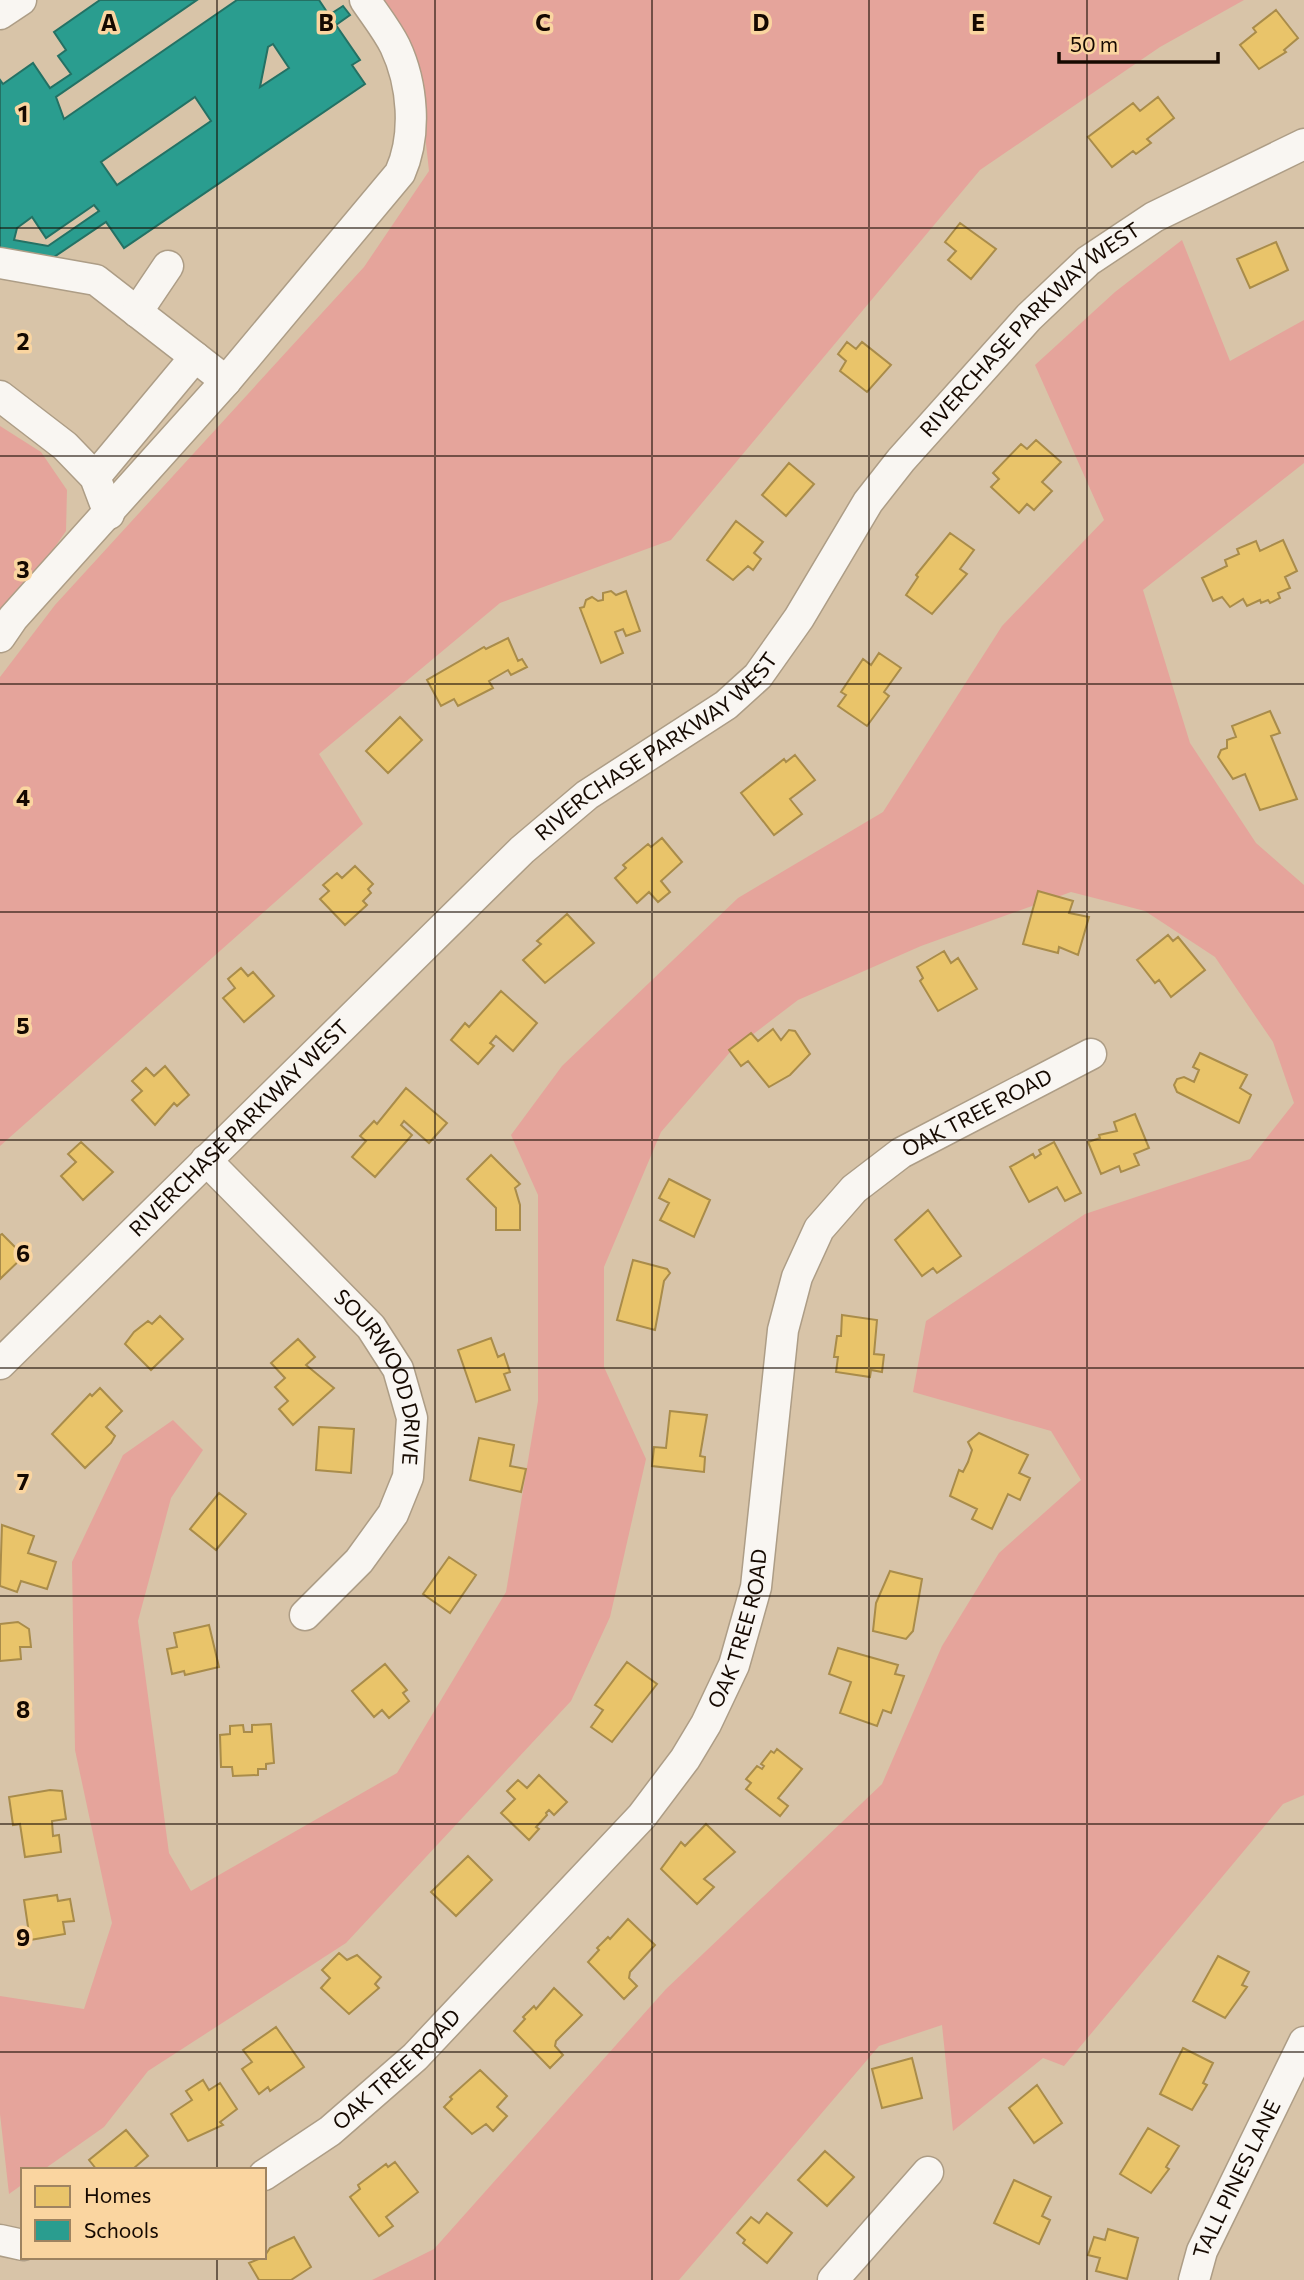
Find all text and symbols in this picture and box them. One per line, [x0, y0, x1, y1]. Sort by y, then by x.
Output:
text: A [101, 8, 118, 36]
text: B [318, 8, 334, 36]
text: C [535, 8, 551, 36]
text: D [753, 8, 770, 36]
text: E [971, 8, 985, 36]
scale bar [1059, 21, 1218, 65]
text: 50 m [1070, 31, 1118, 56]
text: 1 [18, 99, 28, 127]
street label: RIVERCHASE PARKWAY WEST [914, 216, 1144, 441]
text: 2 [16, 327, 30, 355]
text: 3 [16, 555, 30, 583]
street label: RIVERCHASE PARKWAY WEST [529, 647, 782, 845]
text: 4 [16, 783, 30, 811]
text: 5 [16, 1011, 30, 1039]
street label: RIVERCHASE PARKWAY WEST [123, 1014, 353, 1241]
street label: OAK TREE ROAD [897, 1063, 1056, 1161]
text: 6 [16, 1239, 30, 1267]
street label: SOURWOOD DRIVE [330, 1283, 426, 1466]
text: 7 [17, 1467, 29, 1495]
street label: OAK TREE ROAD [701, 1547, 771, 1712]
text: 8 [16, 1695, 30, 1723]
text: 9 [16, 1923, 30, 1951]
street label: OAK TREE ROAD [327, 2003, 465, 2134]
street label: TALL PINES LANE [1187, 2095, 1285, 2260]
legend [21, 2168, 266, 2259]
text: Homes [84, 2182, 151, 2207]
text: Schools [84, 2217, 159, 2242]

